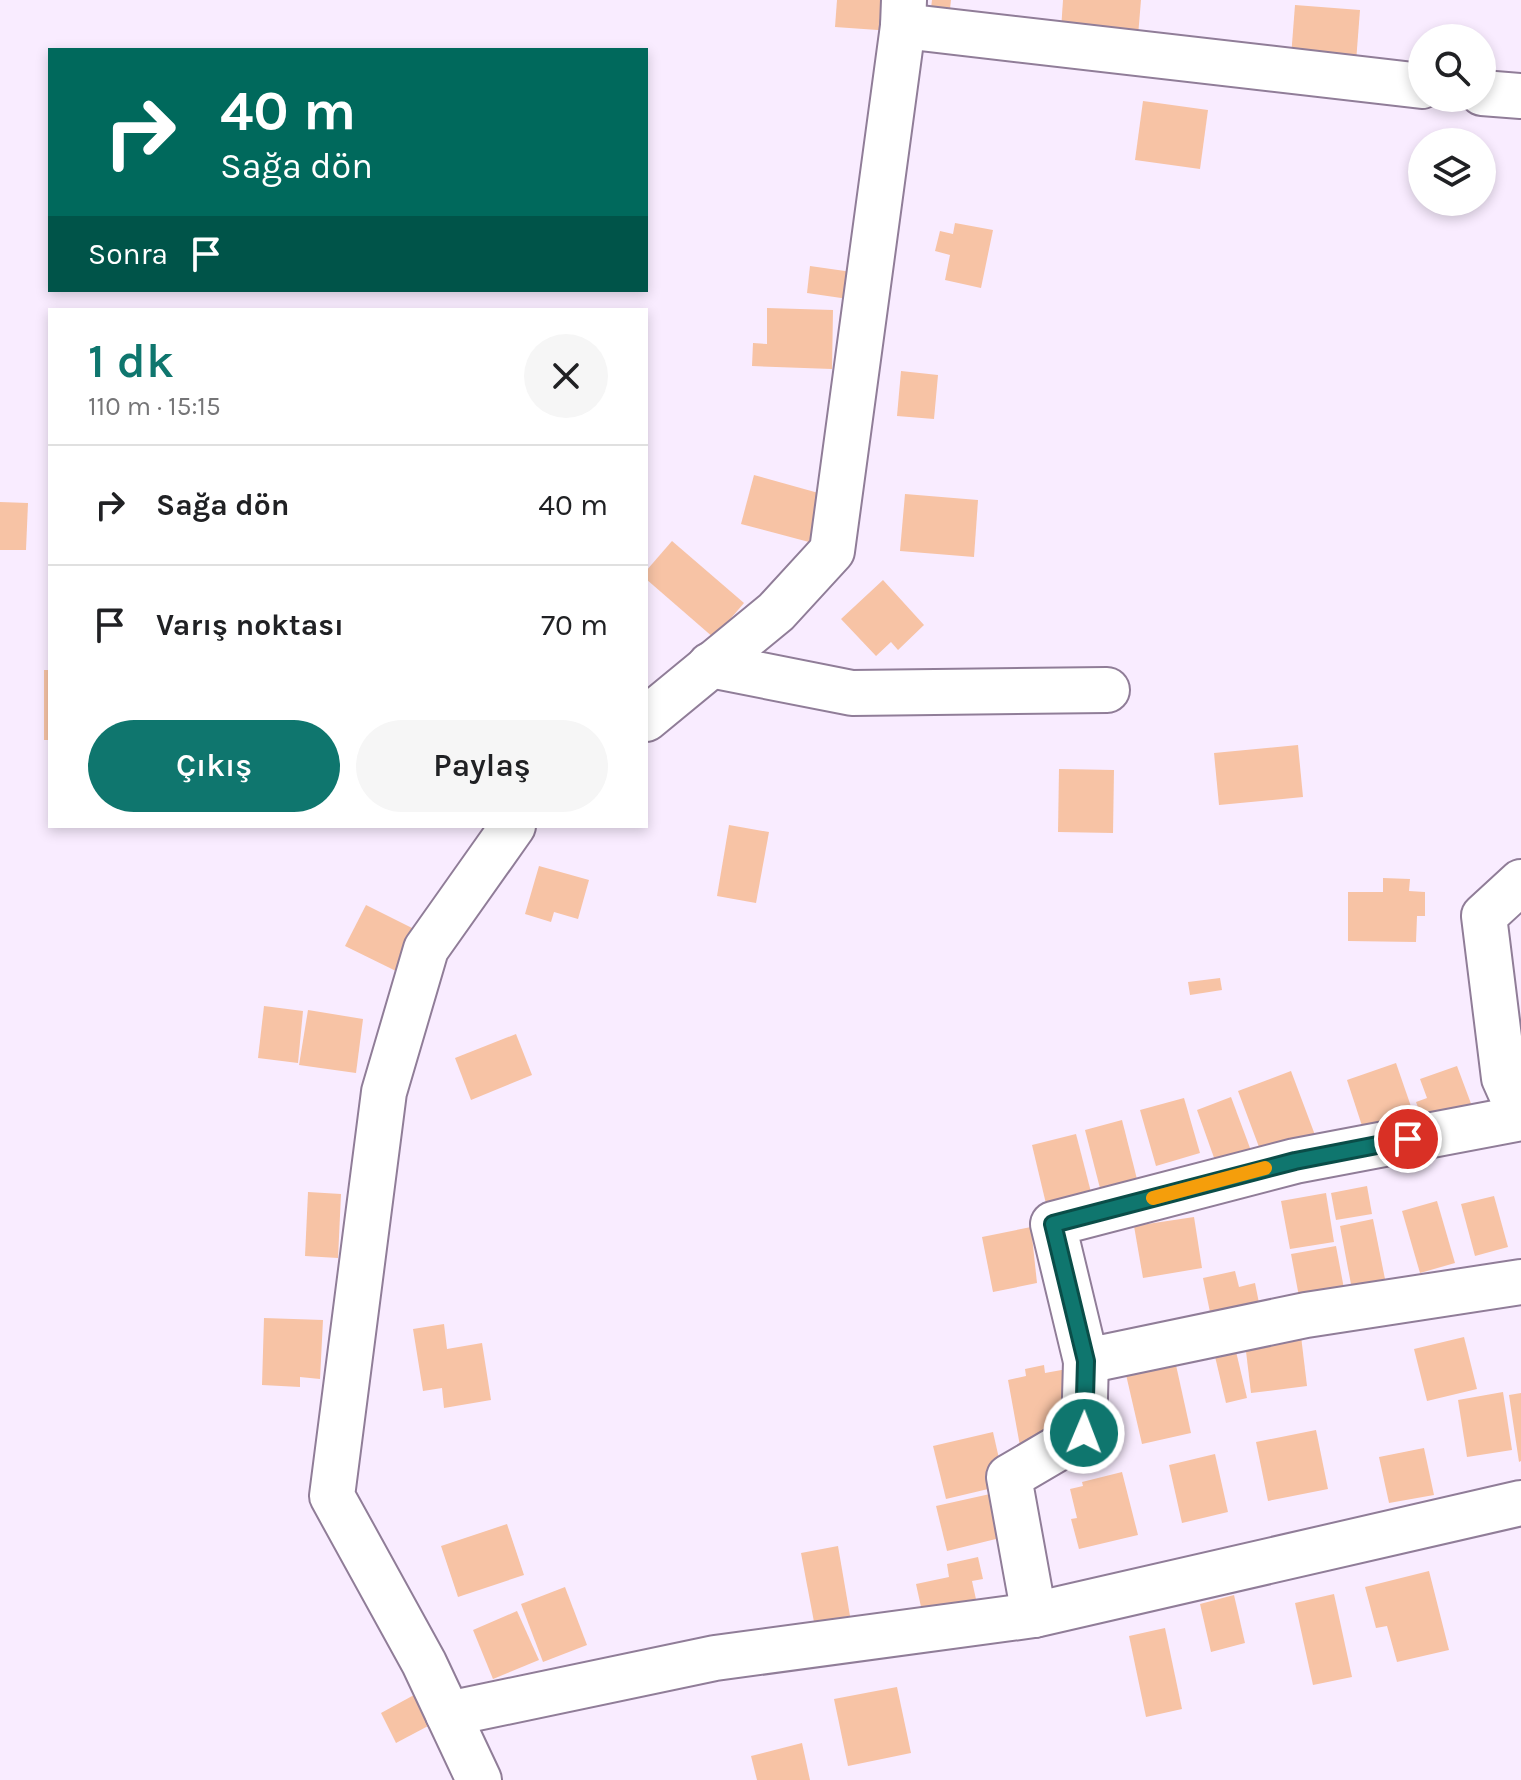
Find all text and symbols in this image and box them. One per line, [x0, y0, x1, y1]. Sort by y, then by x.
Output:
map controls [1408, 24, 1496, 216]
button: search [1408, 24, 1496, 112]
text: 40 m [220, 78, 356, 143]
icon: right [88, 80, 192, 184]
button: layers [1408, 128, 1496, 216]
text: Sağa dön [220, 145, 373, 187]
icon: arrive [184, 232, 228, 276]
text: Sonra [88, 236, 168, 272]
text: 1 dk [88, 333, 174, 389]
button: close [524, 334, 608, 418]
text: 110 m · 15:15 [88, 391, 221, 422]
icon: right [88, 483, 132, 527]
text: Sağa dön [156, 487, 289, 523]
text: 40 m [538, 487, 608, 523]
icon: arrive [88, 603, 132, 647]
text: Varış noktası [156, 607, 344, 643]
text: 70 m [541, 607, 608, 643]
button: Çıkış [88, 720, 340, 812]
button: Paylaş [356, 720, 608, 812]
pin [1374, 1105, 1442, 1173]
icon: arrive [1386, 1117, 1430, 1161]
position arrow [1042, 1391, 1126, 1475]

